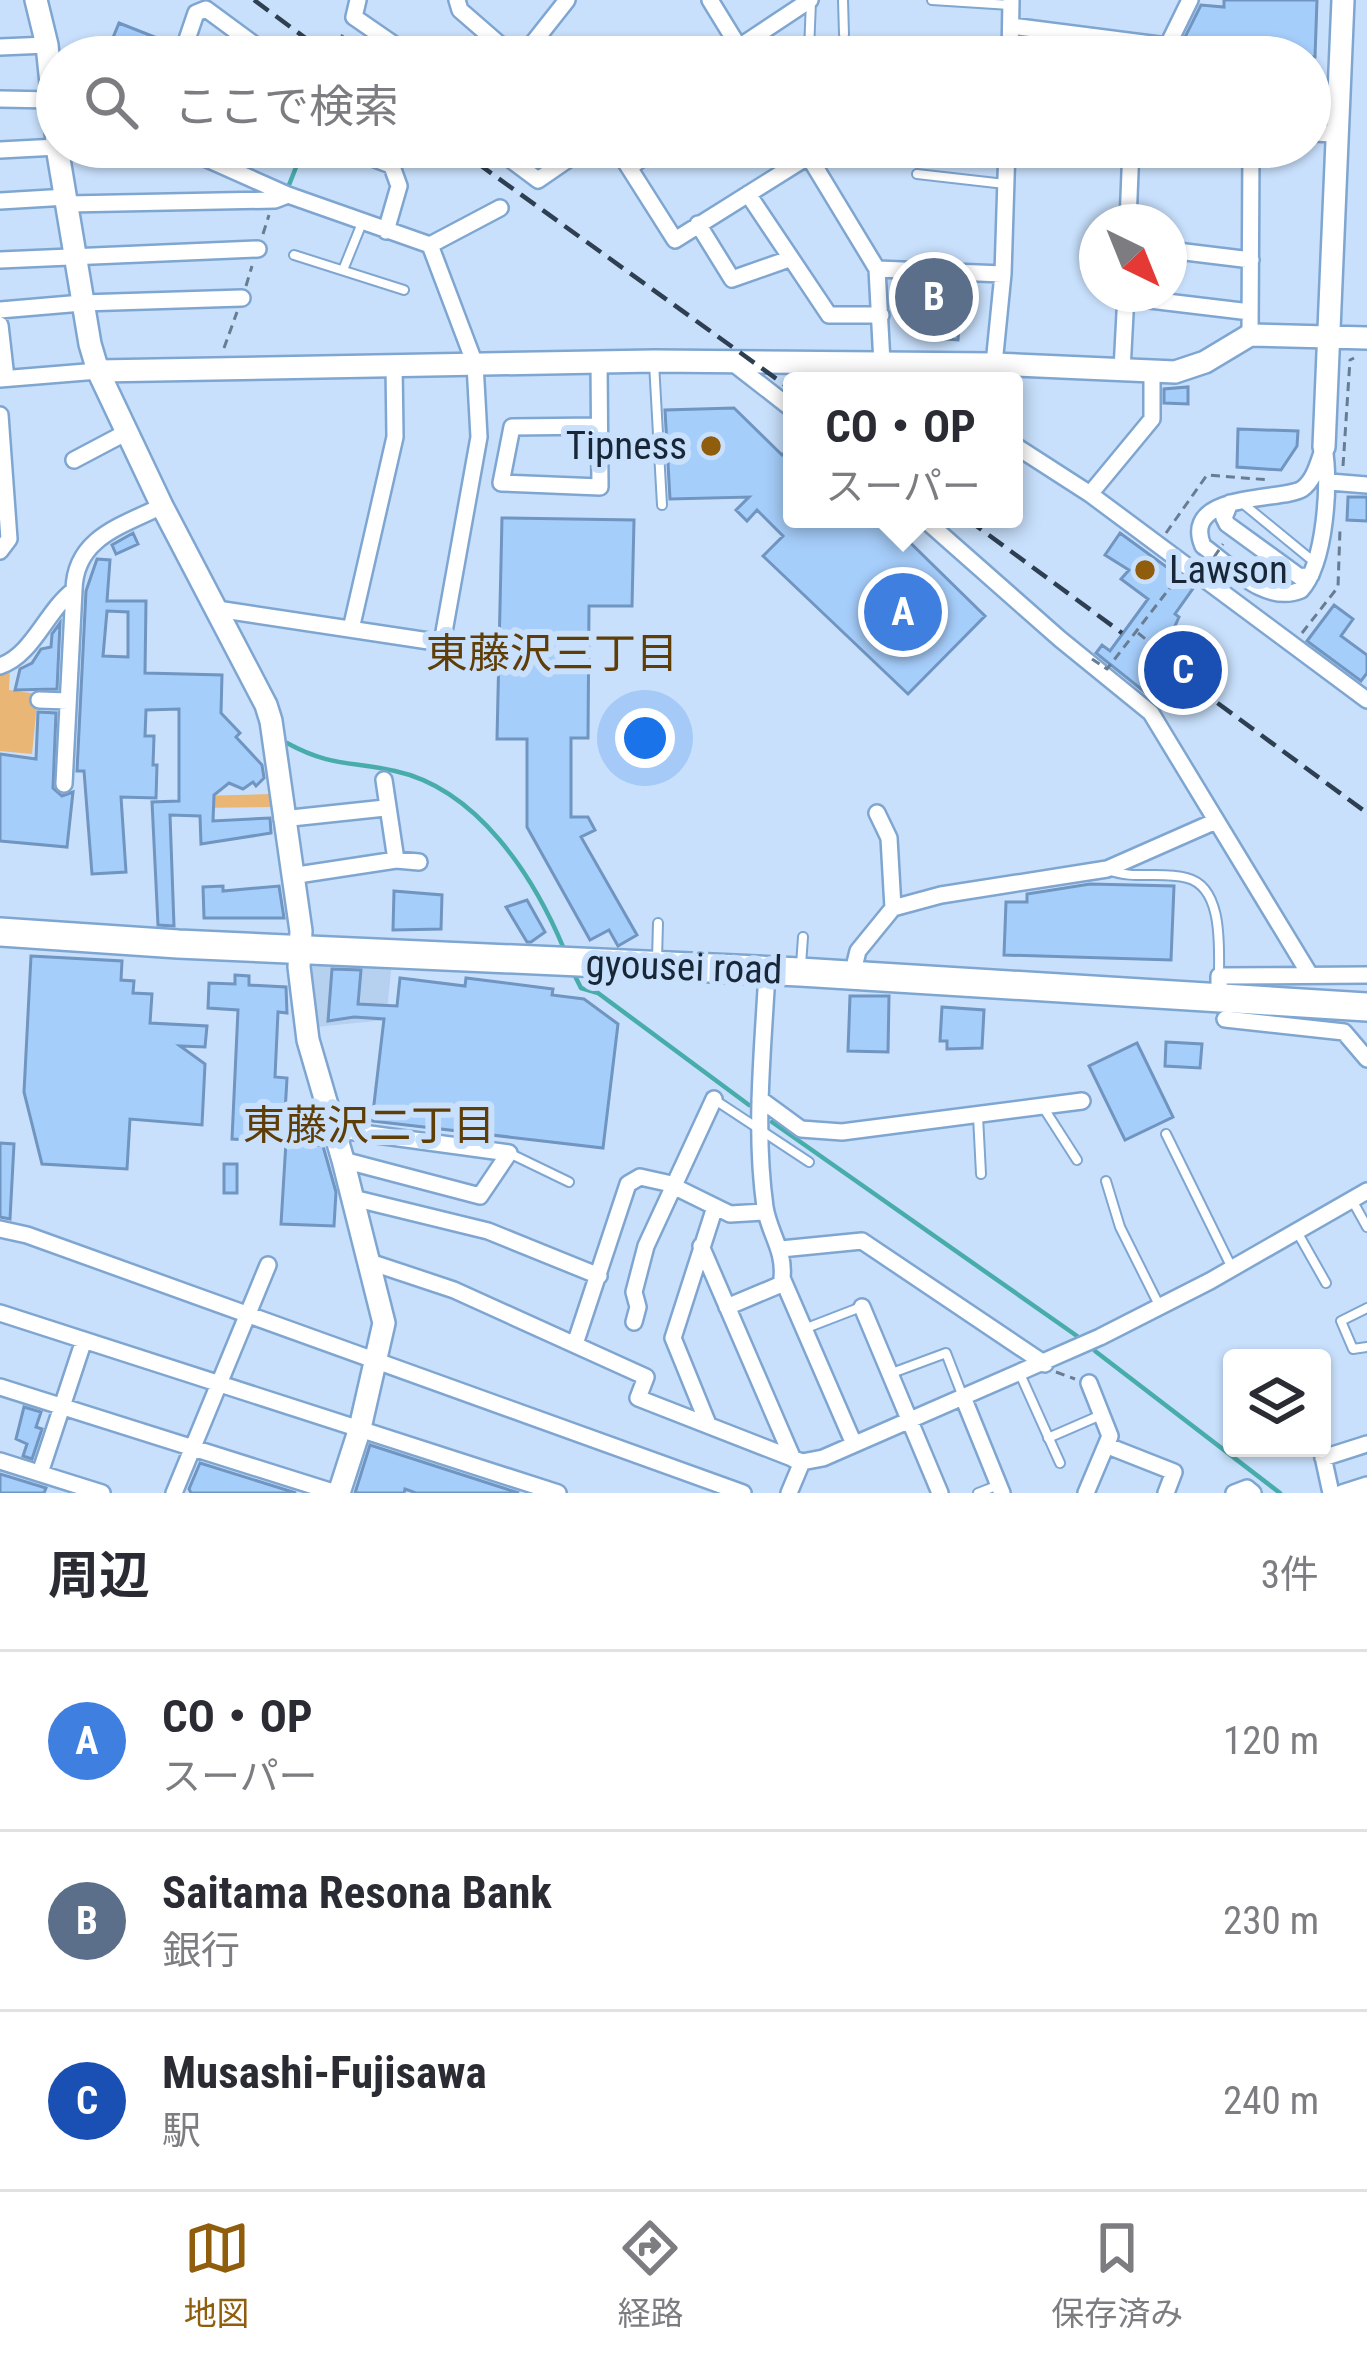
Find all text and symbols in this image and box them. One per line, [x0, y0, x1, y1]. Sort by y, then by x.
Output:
search box [36, 36, 1331, 168]
icon: search [78, 69, 144, 135]
text: ここで検索 [174, 80, 399, 133]
north arrow [1079, 204, 1187, 312]
pin: B [895, 252, 973, 342]
popup [783, 372, 1023, 528]
text: CO・OP [825, 400, 976, 453]
place label: Tipness [566, 423, 687, 469]
marker: Tipness [698, 433, 724, 459]
text: スーパー [825, 464, 981, 510]
place label: Lawson [1169, 547, 1288, 593]
marker: Lawson [1132, 557, 1158, 583]
pin: A [864, 567, 942, 657]
pin: C [1144, 625, 1222, 715]
district label: 東藤沢三丁目 [426, 629, 678, 678]
your location [615, 708, 675, 768]
street label: gyousei road [585, 941, 783, 993]
district label: 東藤沢二丁目 [243, 1101, 495, 1150]
map controls [1223, 1349, 1331, 1457]
button: layers [1223, 1349, 1331, 1457]
text: 周辺 [48, 1546, 150, 1605]
text: 3件 [1261, 1552, 1319, 1598]
text: CO・OP [162, 1690, 313, 1743]
text: A [75, 1718, 99, 1764]
text: 120 m [1223, 1718, 1319, 1764]
text: スーパー [162, 1754, 318, 1800]
text: Saitama Resona Bank [162, 1866, 552, 1919]
text: B [76, 1898, 98, 1944]
text: 230 m [1223, 1898, 1319, 1944]
text: 銀行 [162, 1928, 240, 1974]
text: Musashi-Fujisawa [162, 2046, 487, 2099]
text: C [76, 2078, 98, 2124]
text: 240 m [1223, 2078, 1319, 2124]
text: 駅 [162, 2108, 201, 2154]
tab: 地図 [184, 2215, 250, 2335]
tab: 経路 [617, 2215, 683, 2335]
tab: 保存済み [1051, 2215, 1183, 2335]

